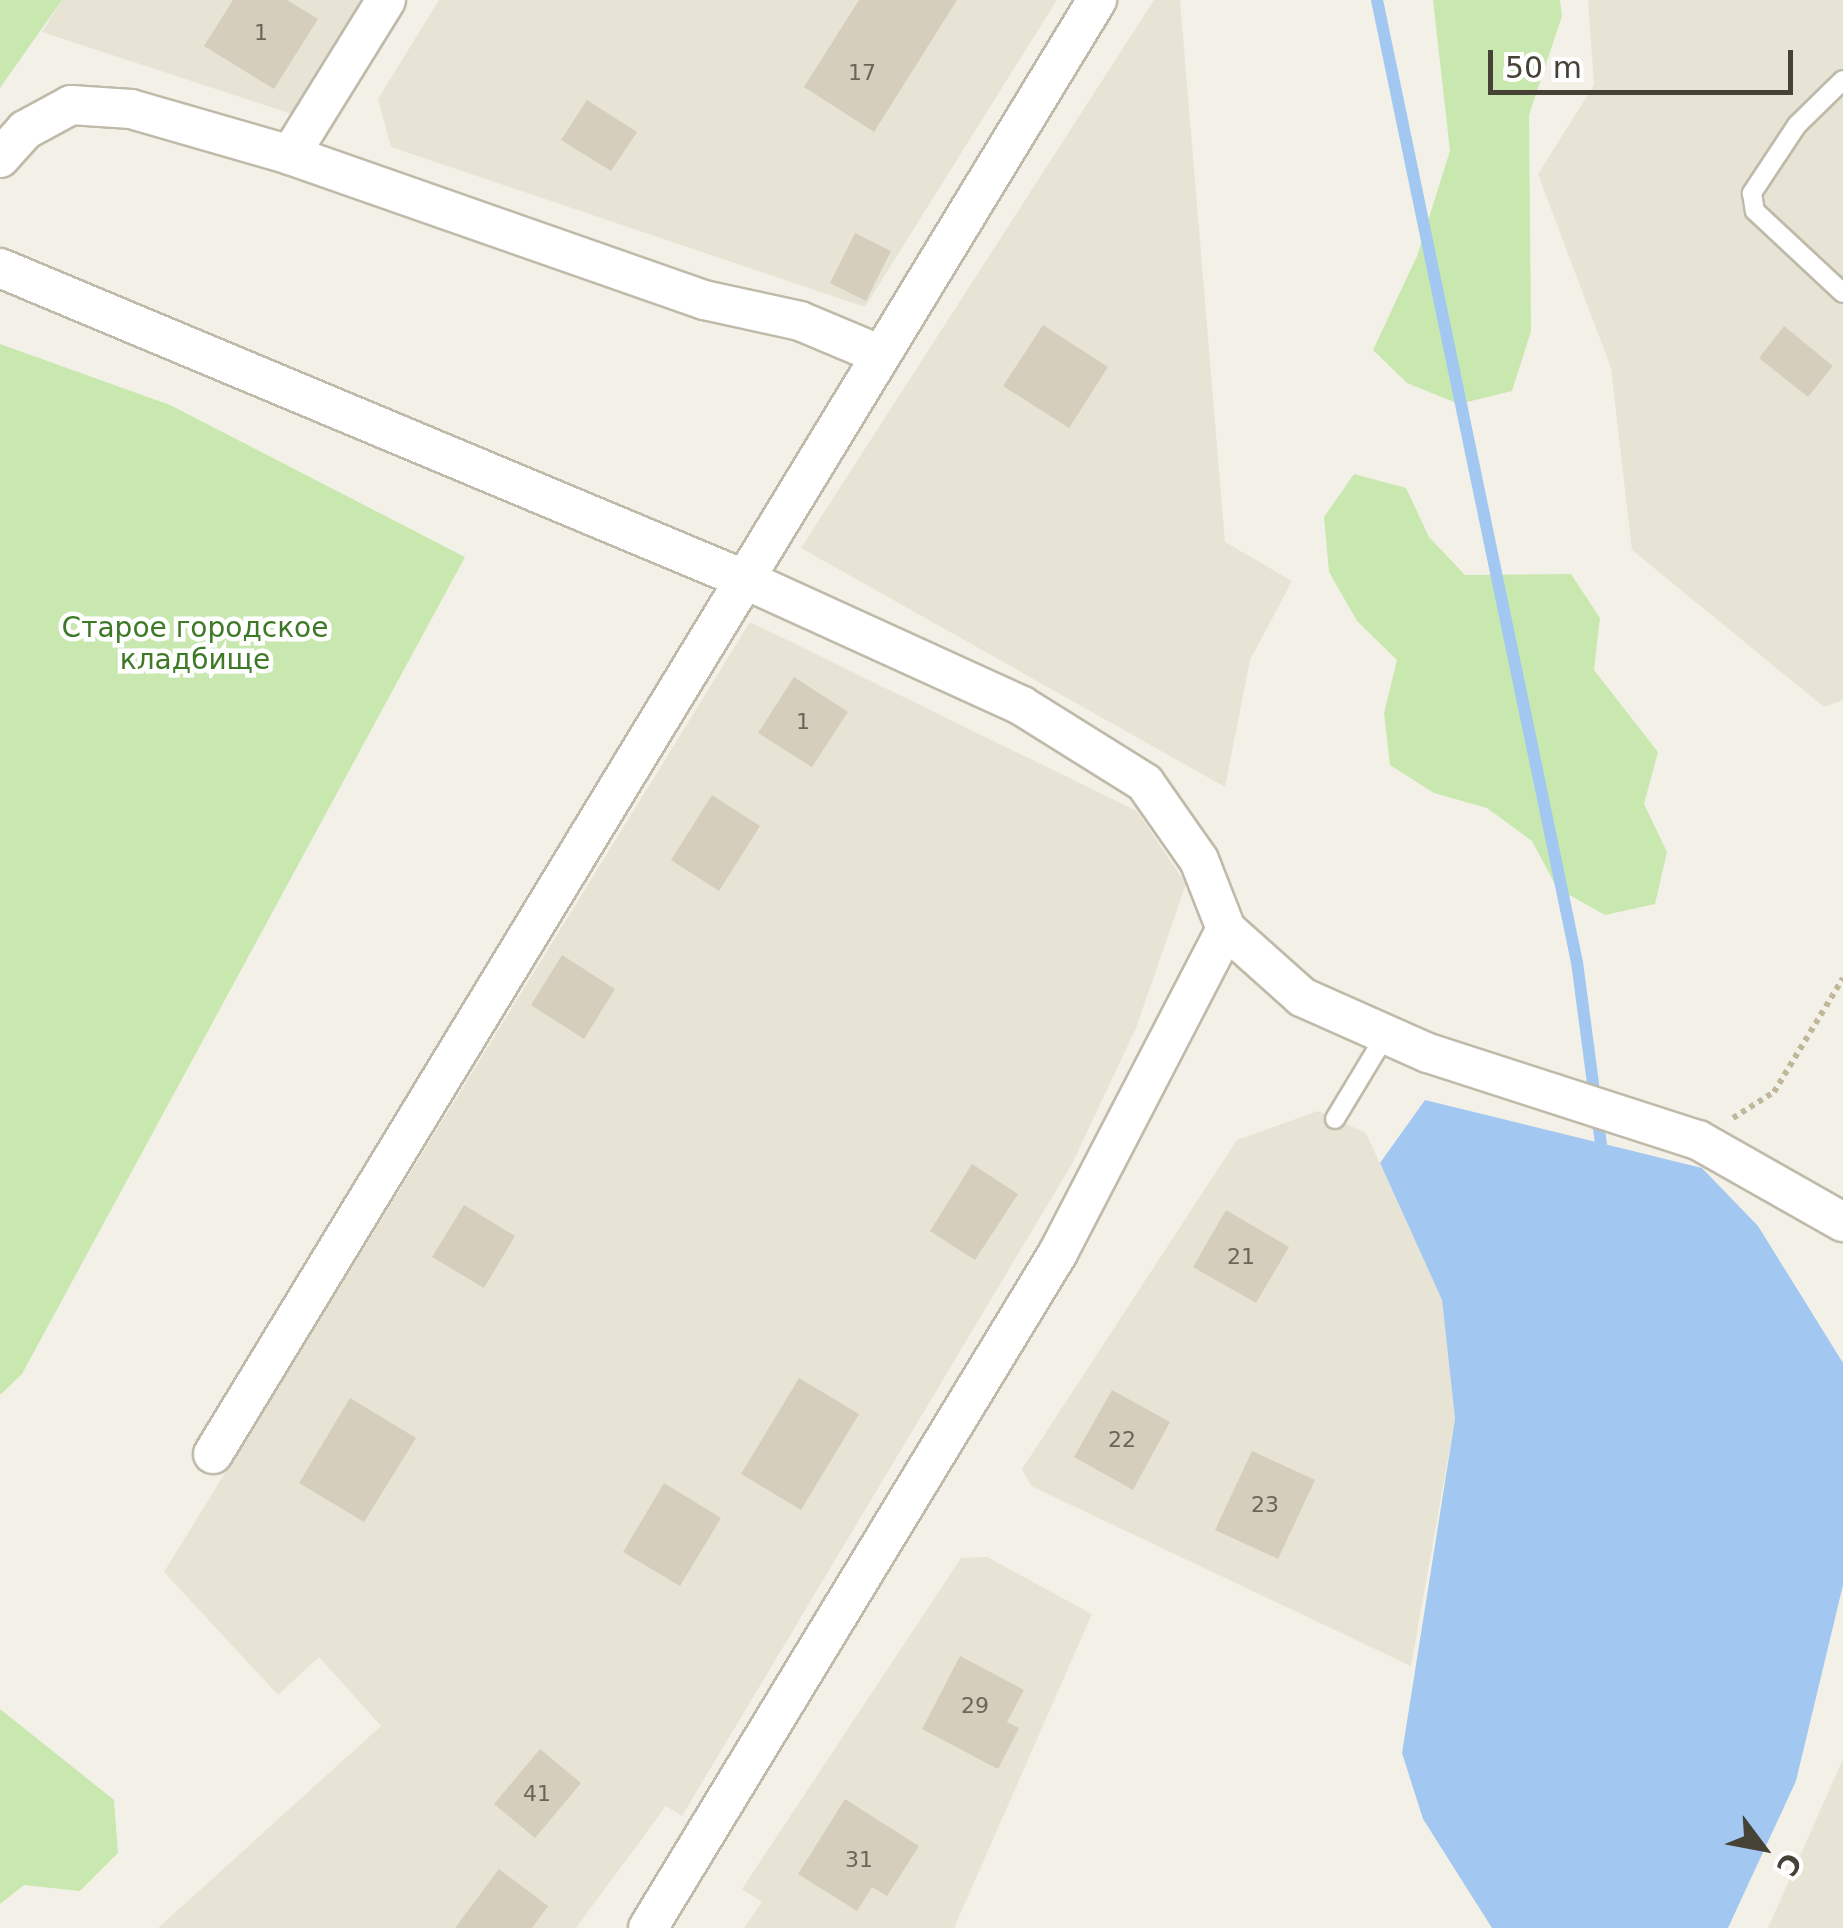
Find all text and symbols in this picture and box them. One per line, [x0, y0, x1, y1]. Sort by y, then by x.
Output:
house number: 1 [254, 20, 268, 46]
scale bar [1493, 30, 1798, 92]
text: 50 m [1505, 50, 1582, 85]
house number: 17 [848, 60, 876, 86]
park label: Старое городское кладбище [62, 611, 328, 677]
house number: 1 [796, 709, 810, 735]
house number: 21 [1227, 1244, 1255, 1270]
house number: 22 [1108, 1427, 1136, 1453]
house number: 23 [1251, 1492, 1279, 1518]
house number: 29 [961, 1693, 989, 1719]
house number: 41 [523, 1781, 551, 1807]
north arrow [1713, 1798, 1813, 1898]
house number: 31 [845, 1847, 873, 1873]
text: С [1769, 1847, 1808, 1882]

